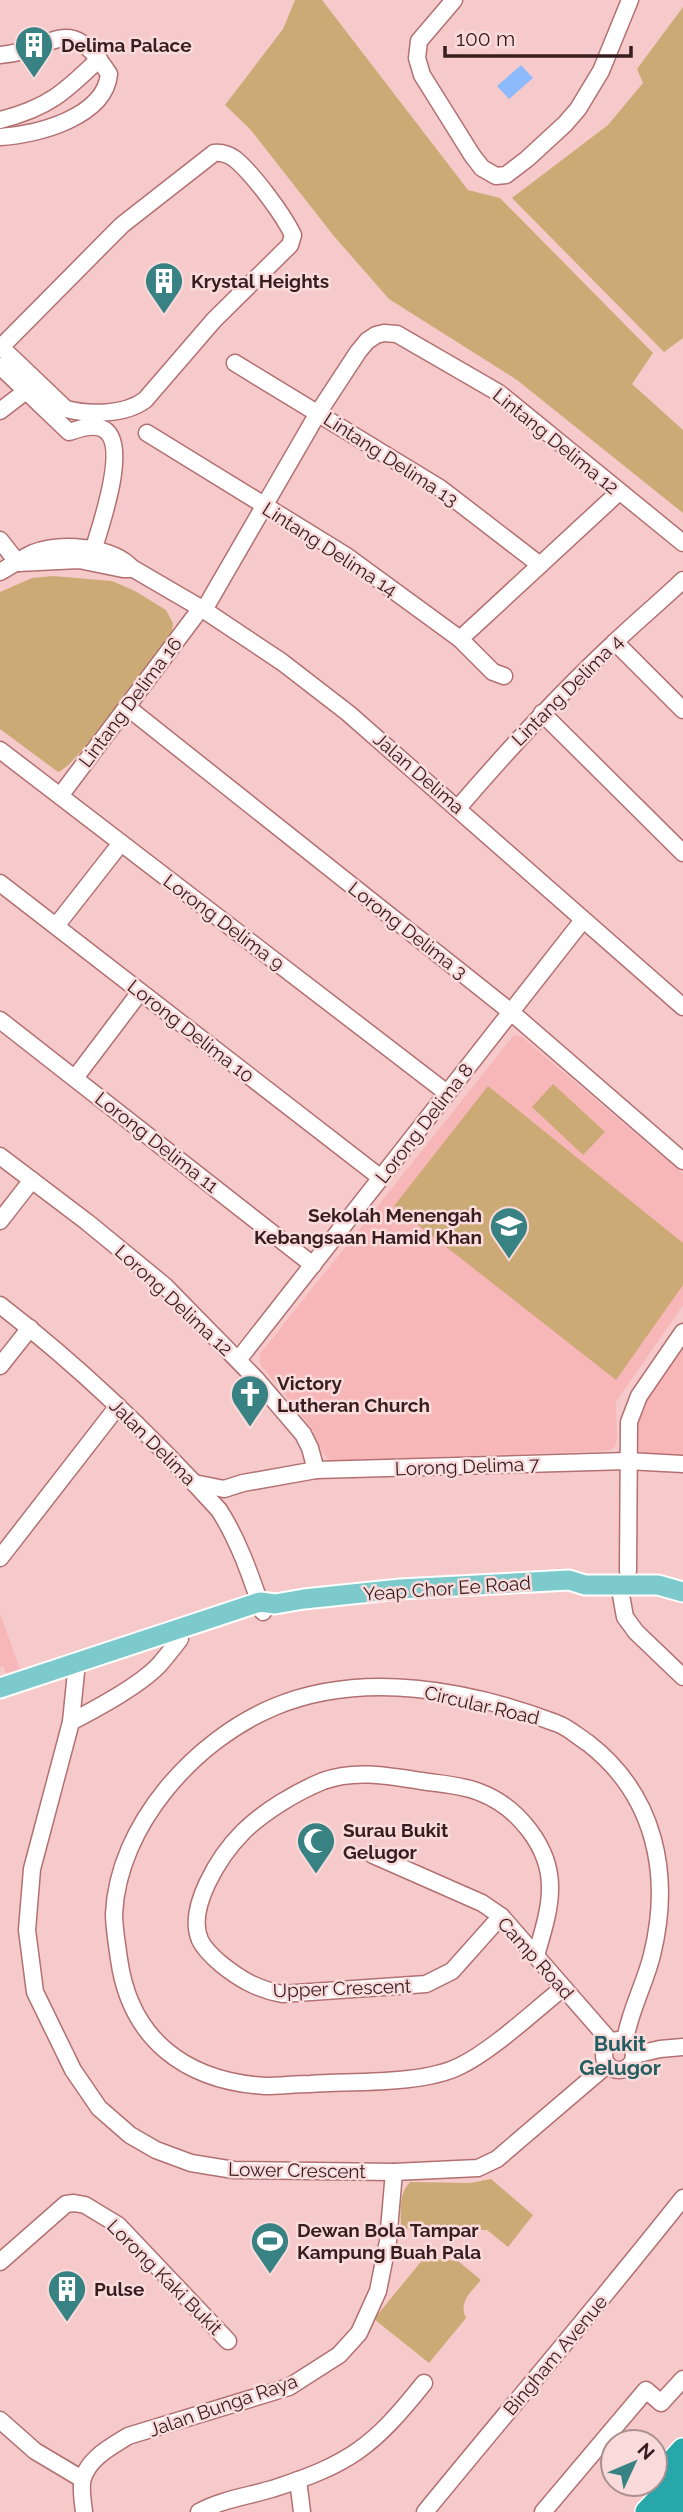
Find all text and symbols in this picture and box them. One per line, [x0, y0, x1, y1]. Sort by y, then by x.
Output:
scale bar [445, 14, 630, 58]
building icon: Delima Palace [13, 24, 55, 79]
text: 100 m [456, 26, 515, 51]
place label: Delima Palace [61, 34, 192, 56]
building icon: Krystal Heights [143, 260, 185, 315]
place label: Krystal Heights [191, 270, 329, 292]
street label: Lintang Delima 12 [489, 384, 623, 498]
street label: Lintang Delima 13 [320, 407, 462, 511]
street label: Lintang Delima 14 [259, 497, 401, 601]
street label: Lintang Delima 4 [507, 630, 627, 750]
street label: Lintang Delima 16 [74, 633, 186, 771]
street label: Jalan Delima [369, 728, 469, 818]
street label: Lorong Delima 9 [159, 869, 289, 975]
street label: Lorong Delima 3 [344, 877, 472, 983]
street label: Lorong Delima 10 [124, 975, 258, 1087]
street label: Lorong Delima 8 [371, 1059, 477, 1187]
street label: Lorong Delima 11 [91, 1087, 223, 1197]
place label: Sekolah Menengah Kebangsaan Hamid Khan [254, 1204, 482, 1248]
school or university icon: Sekolah Menengah Kebangsaan Hamid Khan [488, 1205, 530, 1260]
street label: Lorong Delima 12 [111, 1240, 237, 1360]
place label: Victory Lutheran Church [277, 1372, 430, 1416]
church icon: Victory Lutheran Church [229, 1373, 271, 1428]
street label: Jalan Delima [105, 1394, 201, 1490]
street label: Lorong Delima 7 [394, 1452, 540, 1480]
street label: Yeap Chor Ee Road [362, 1571, 532, 1605]
street label: Circular Road [422, 1681, 542, 1729]
place label: Surau Bukit Gelugor [343, 1819, 449, 1863]
mosque icon: Surau Bukit Gelugor [295, 1820, 337, 1875]
street label: Camp Road [493, 1912, 579, 2004]
street label: Upper Crescent [272, 1975, 412, 2001]
district label: Bukit Gelugor [579, 2031, 661, 2080]
street label: Lower Crescent [228, 2158, 367, 2182]
street label: Lorong Kaki Bukit [103, 2215, 228, 2340]
place label: Dewan Bola Tampar Kampung Buah Pala [297, 2219, 481, 2263]
sports icon: Dewan Bola Tampar Kampung Buah Pala [249, 2220, 291, 2275]
building icon: Pulse [46, 2268, 88, 2323]
place label: Pulse [94, 2278, 144, 2300]
street label: Bingham Avenue [499, 2291, 611, 2419]
street label: Jalan Bunga Raya [146, 2369, 300, 2441]
north arrow [599, 2428, 669, 2498]
text: N [633, 2438, 659, 2464]

